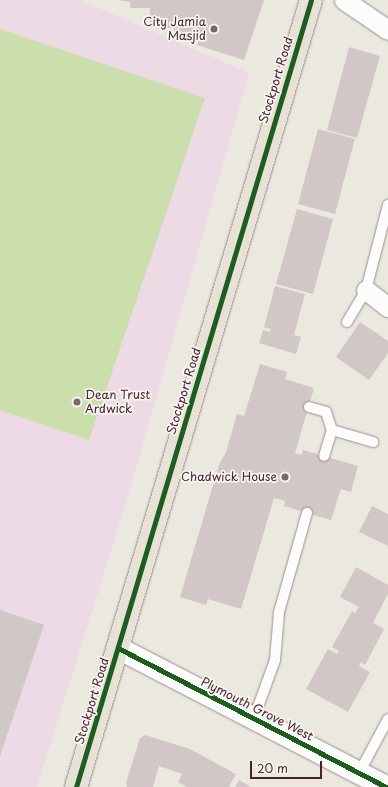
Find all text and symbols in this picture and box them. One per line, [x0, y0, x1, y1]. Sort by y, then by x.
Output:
place label: City Jamia Masjid [142, 15, 206, 43]
marker: City Jamia Masjid [209, 24, 219, 34]
street label: Stockport Road [256, 35, 296, 125]
street label: Stockport Road [164, 346, 204, 436]
place label: Dean Trust Ardwick [85, 388, 150, 416]
marker: Dean Trust Ardwick [72, 397, 82, 407]
place label: Chadwick House [181, 470, 277, 484]
marker: Chadwick House [280, 472, 290, 482]
street label: Stockport Road [72, 656, 112, 746]
street label: Plymouth Grove West [198, 674, 316, 744]
scale bar [252, 753, 324, 779]
text: 20 m [257, 759, 288, 777]

